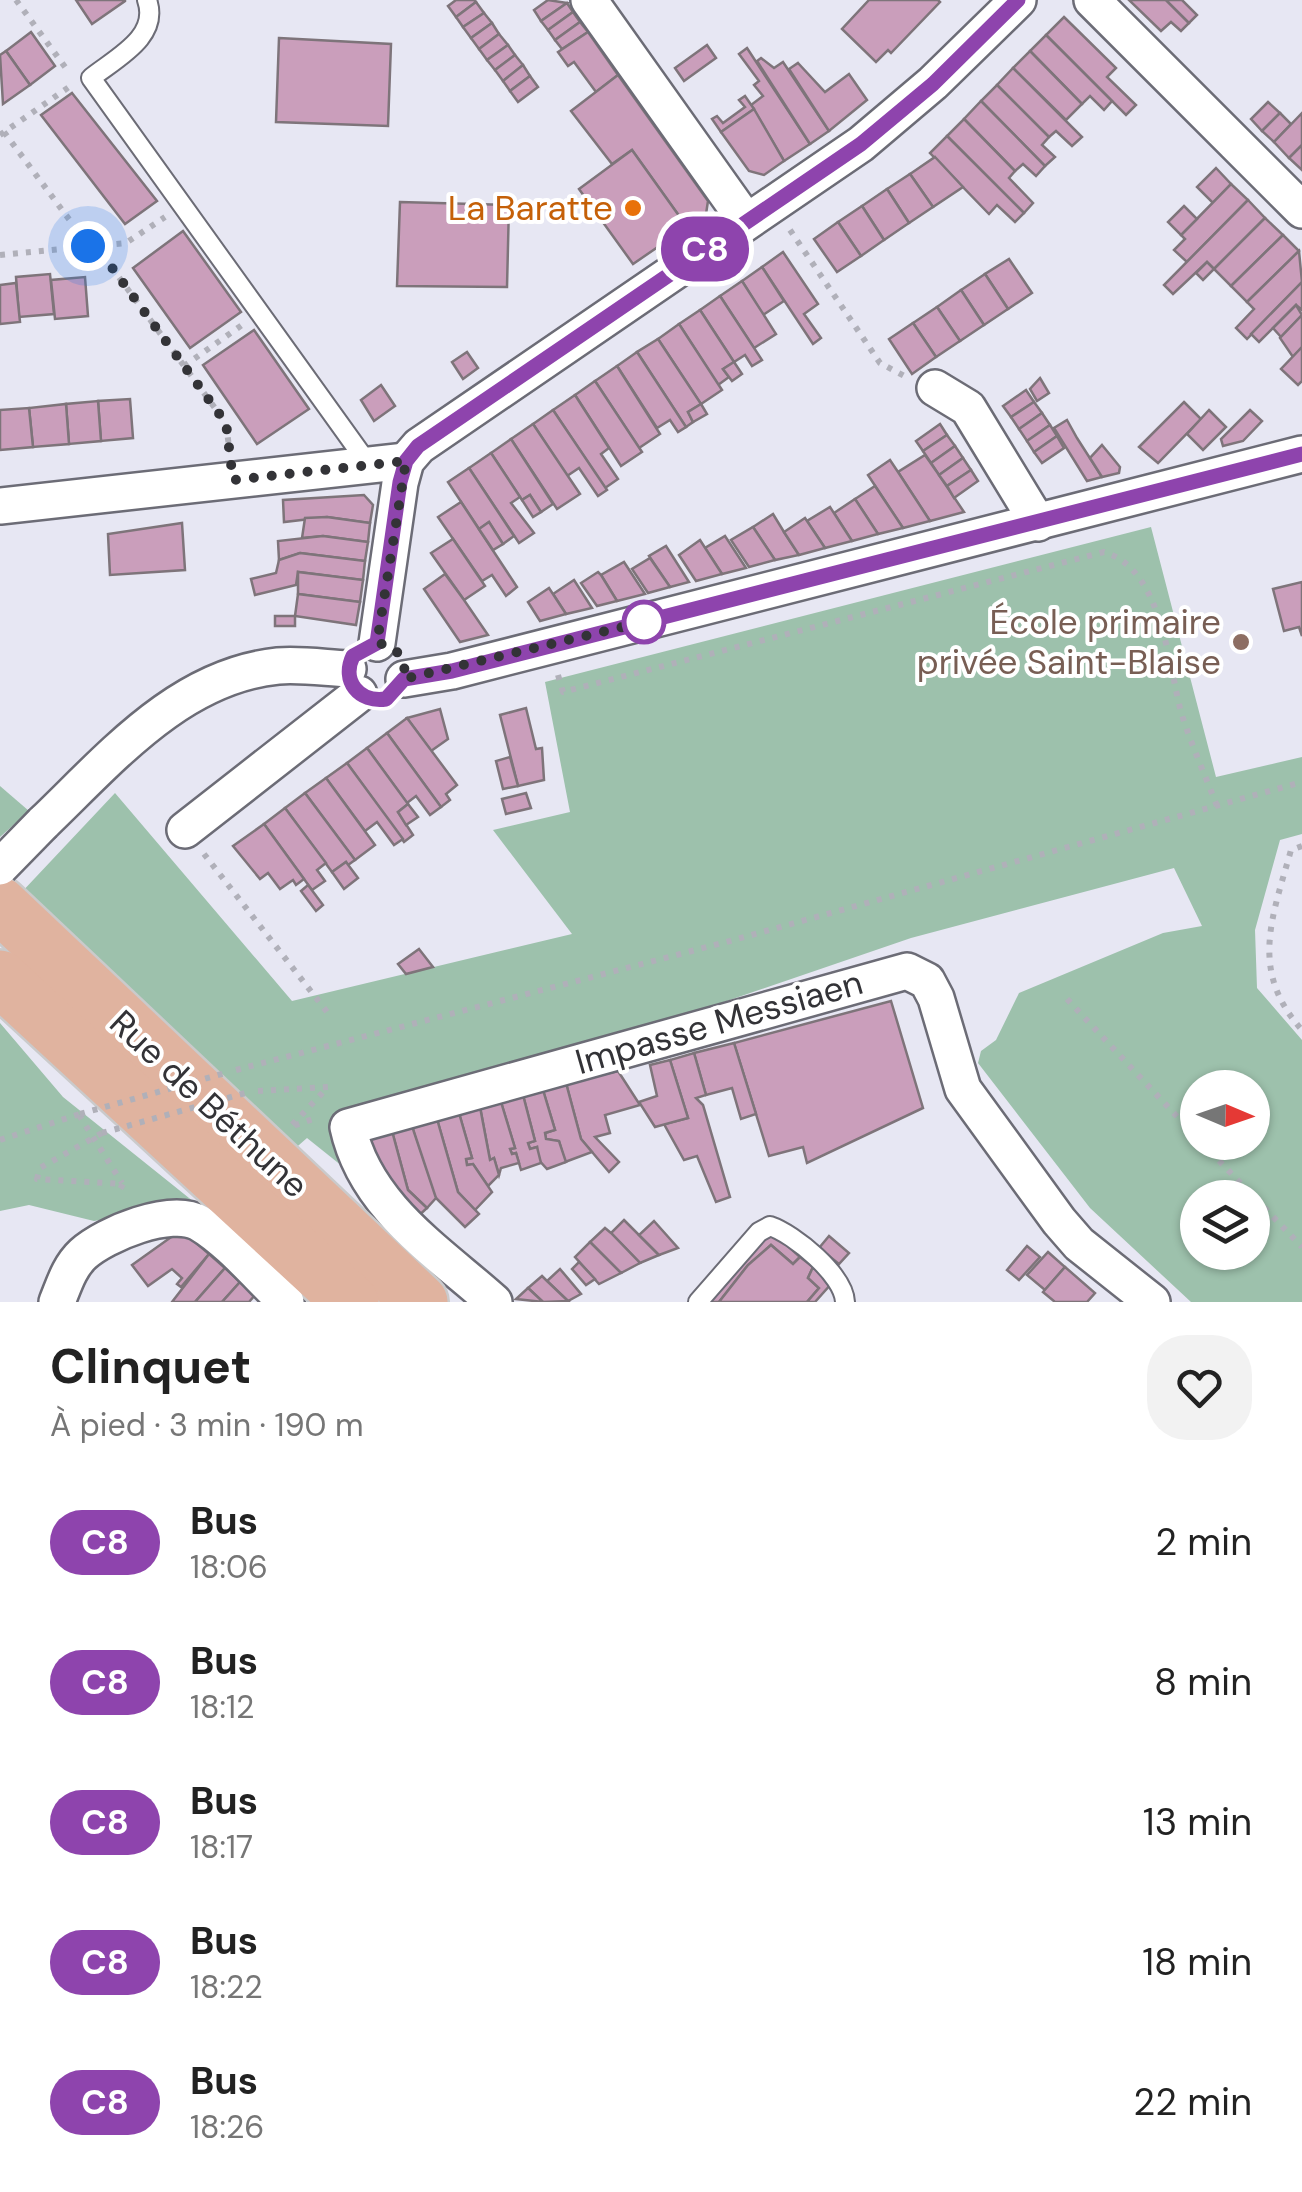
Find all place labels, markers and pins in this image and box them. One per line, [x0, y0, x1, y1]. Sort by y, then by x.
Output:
place label: La Baratte [448, 185, 613, 231]
marker: La Baratte [622, 197, 644, 219]
place label: École primaire privée Saint-Blaise [917, 599, 1221, 685]
unlabelled marker [623, 601, 665, 643]
marker: École primaire privée Saint-Blaise [1230, 631, 1252, 653]

